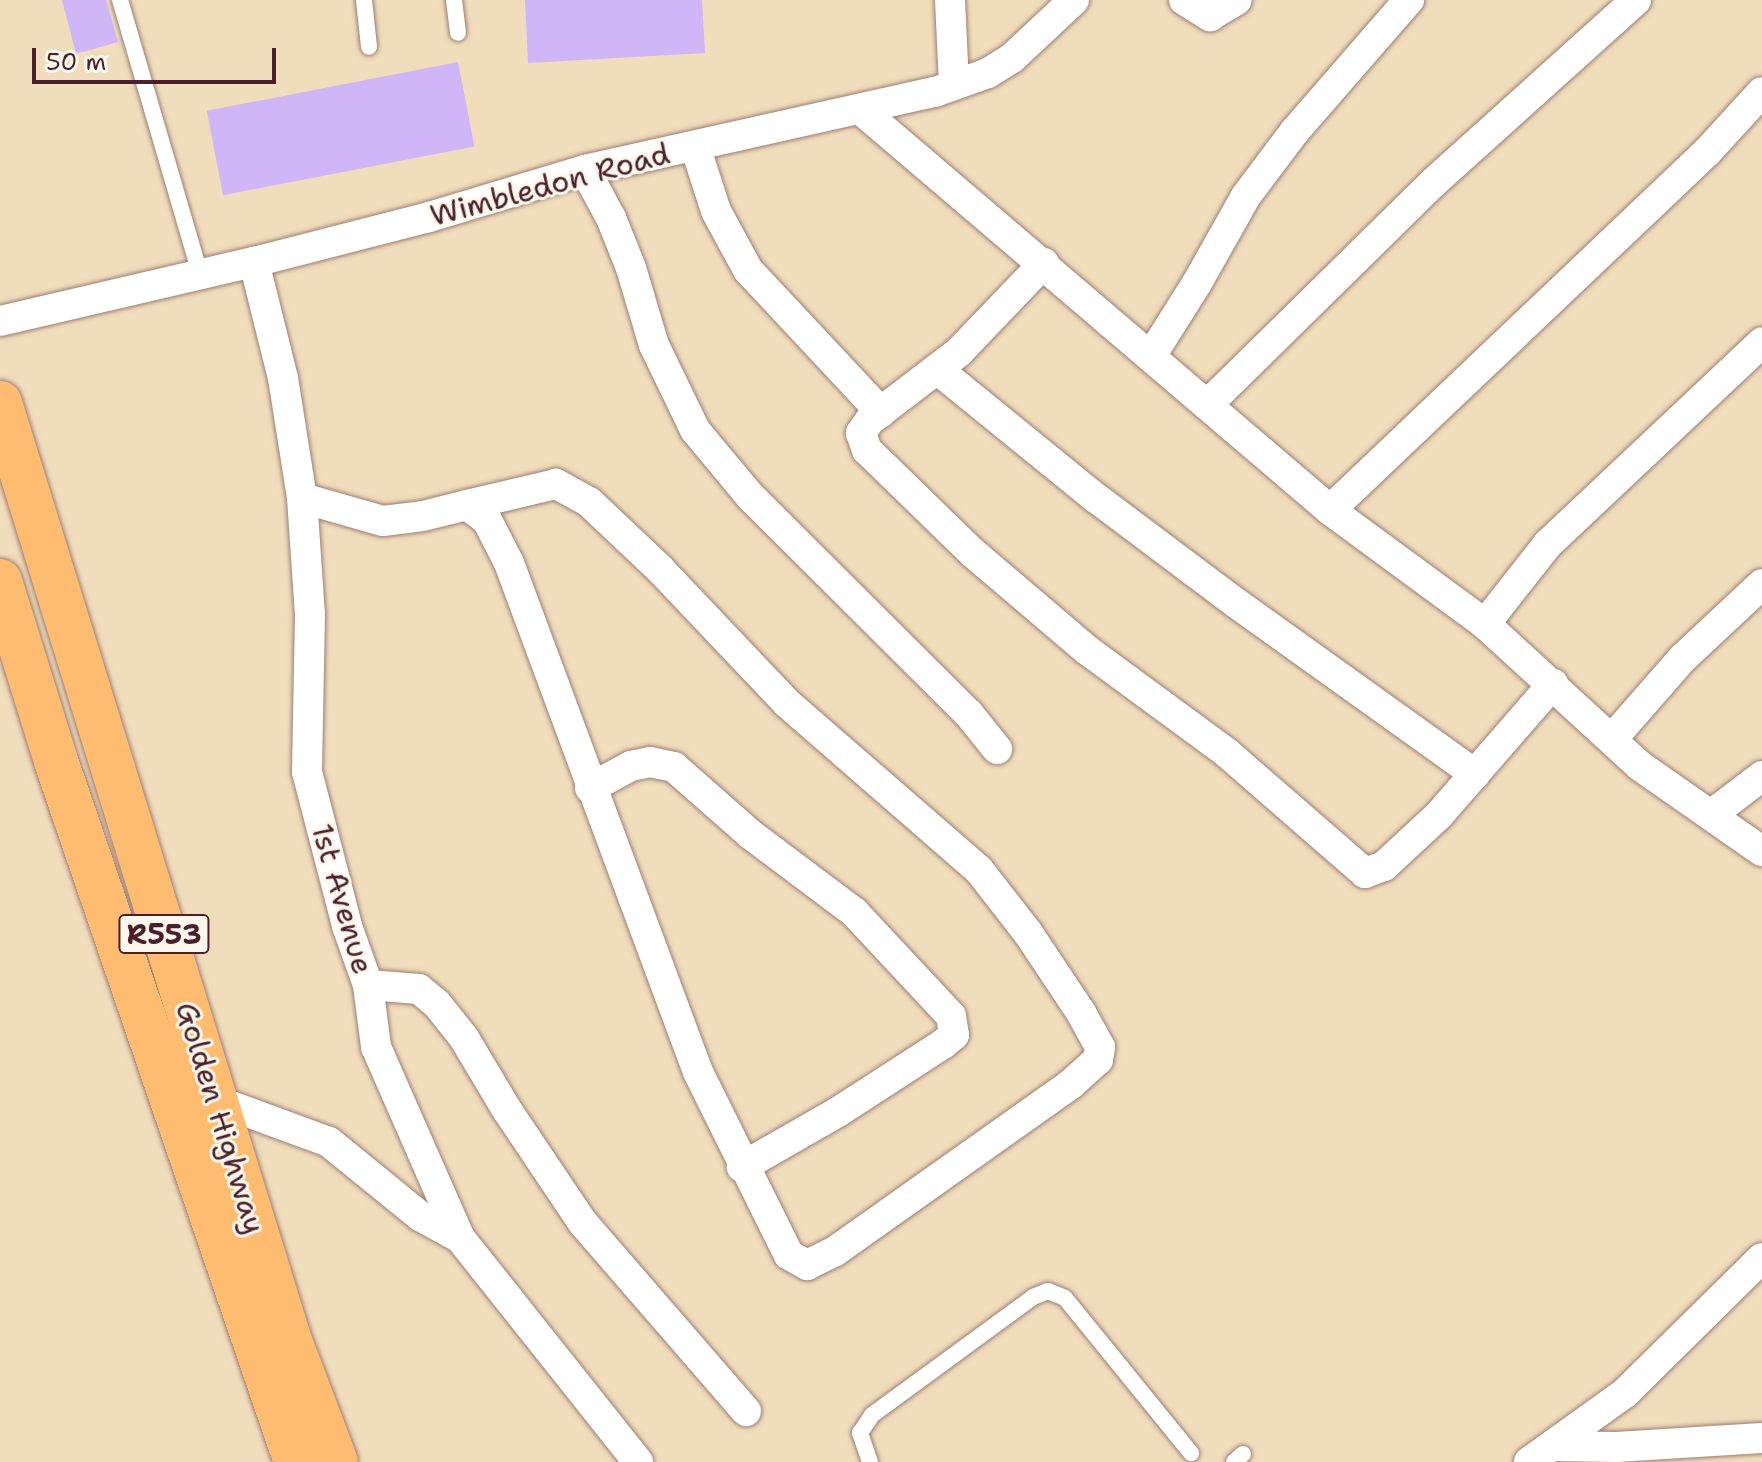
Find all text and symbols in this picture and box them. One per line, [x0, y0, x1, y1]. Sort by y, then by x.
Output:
scale bar [36, 32, 280, 82]
text: 50 m [46, 46, 106, 78]
street label: Wimbledon Road [426, 136, 674, 234]
street label: 1st Avenue [303, 820, 381, 978]
road number: R553 [118, 910, 210, 958]
street label: Golden Highway [168, 998, 272, 1238]

